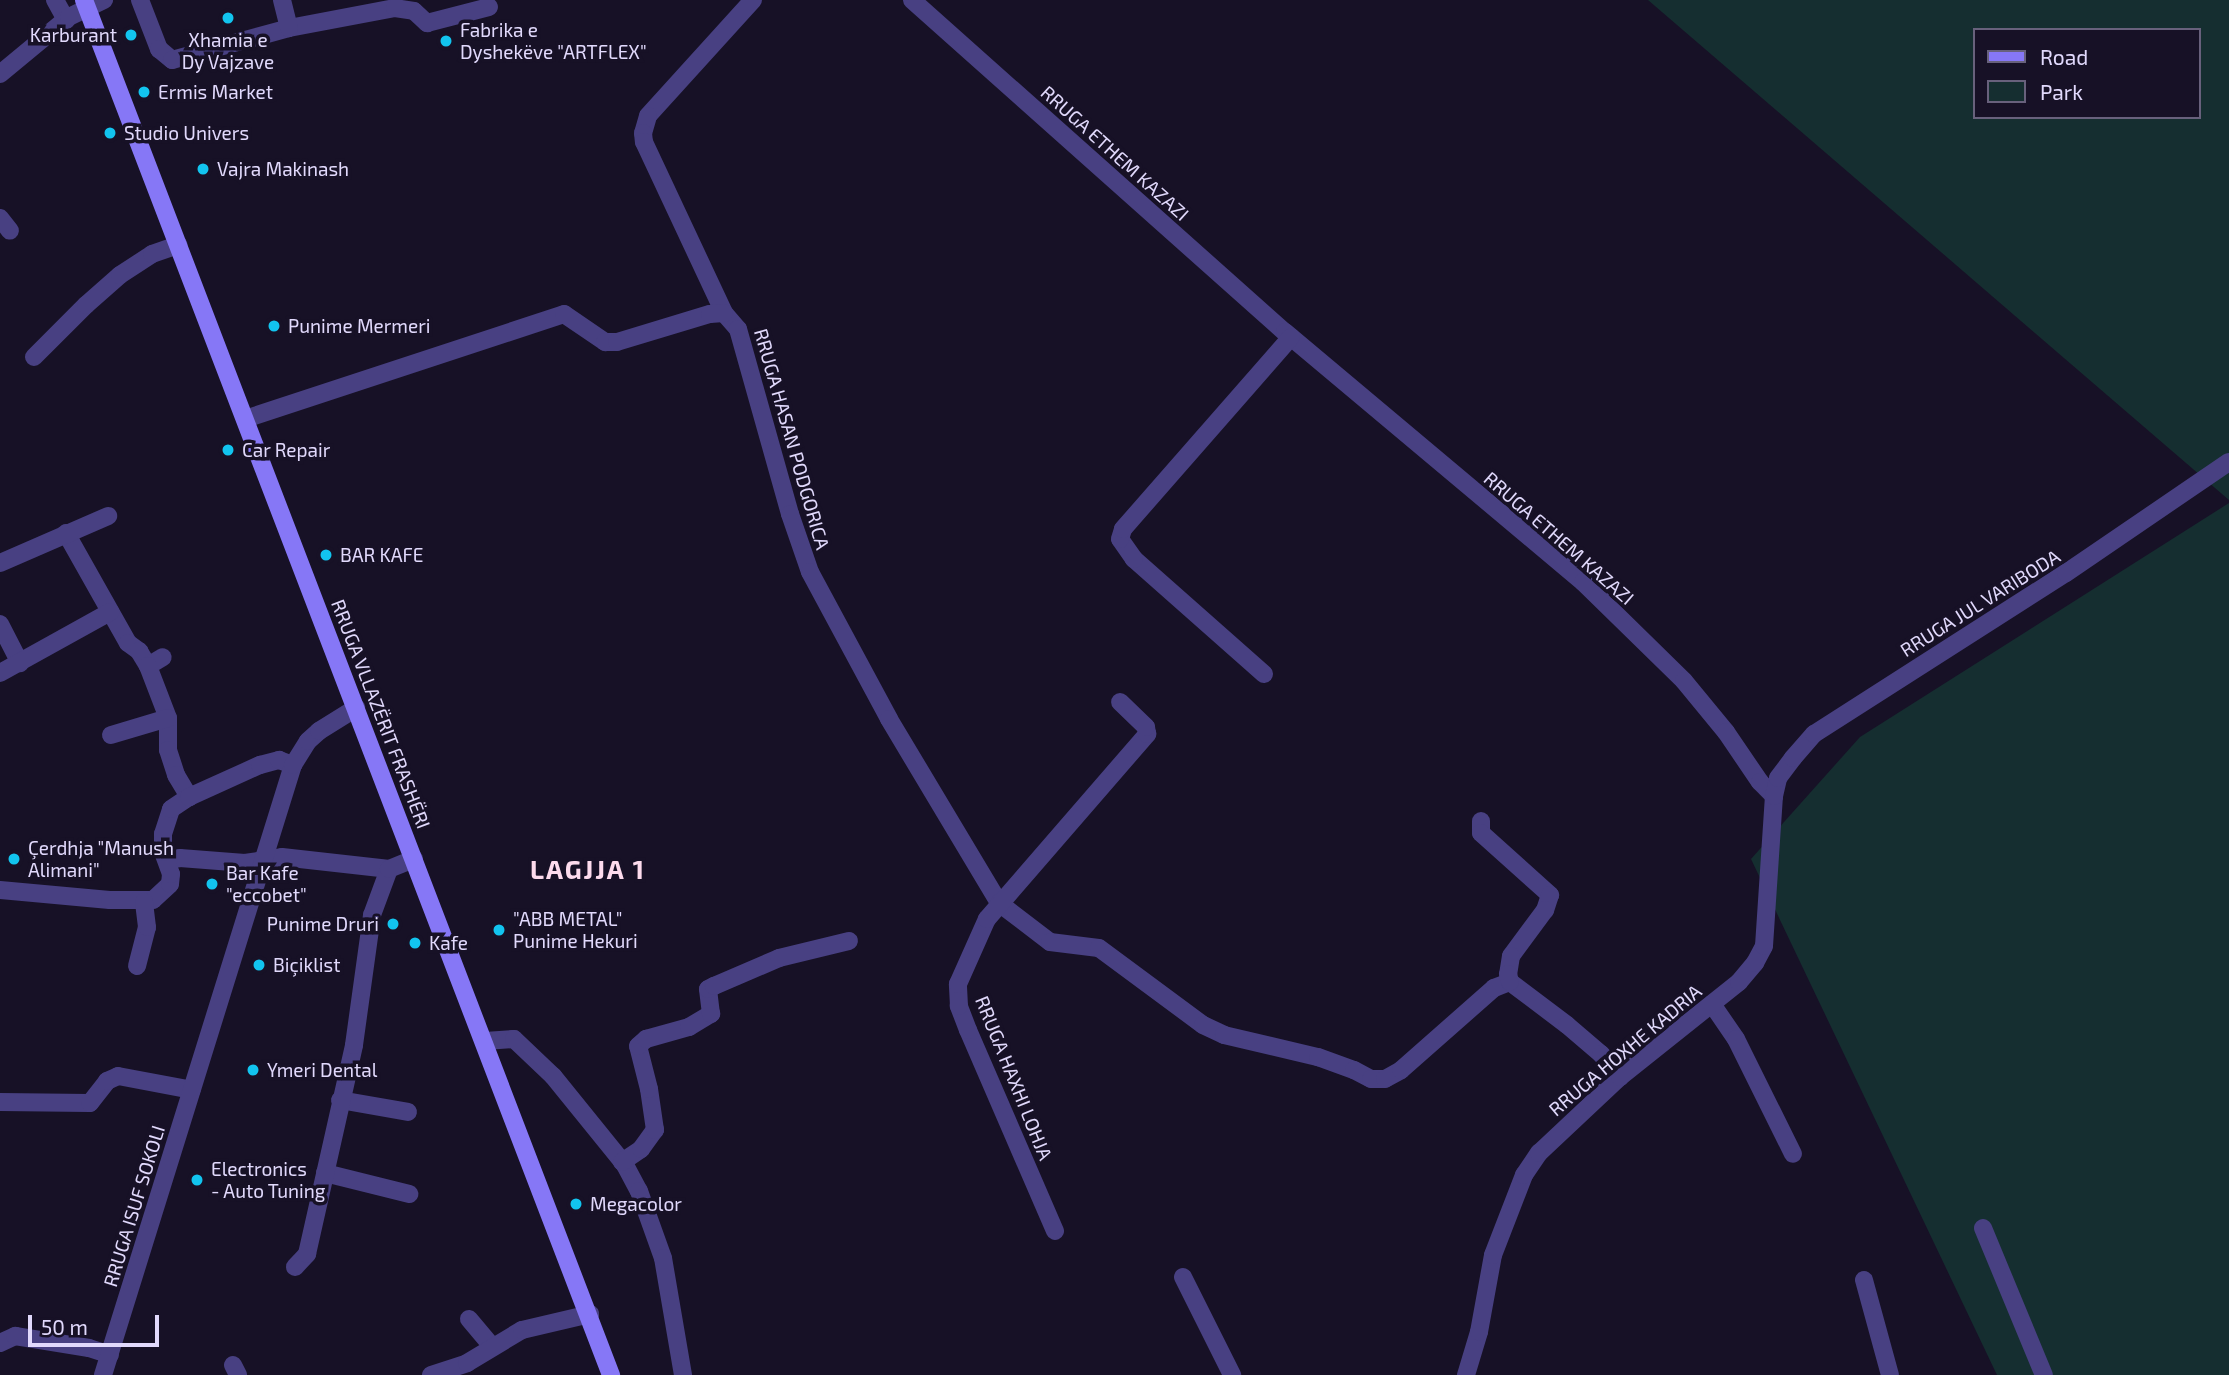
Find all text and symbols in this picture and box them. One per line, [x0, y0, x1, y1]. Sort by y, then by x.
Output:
marker: Xhamia e Dy Vajzave [220, 10, 236, 26]
place label: Fabrika e Dyshekëve "ARTFLEX" [460, 19, 647, 63]
place label: Karburant [30, 24, 117, 46]
marker: Karburant [123, 27, 139, 43]
legend [1974, 28, 2201, 119]
place label: Xhamia e Dy Vajzave [181, 29, 275, 73]
marker: Fabrika e Dyshekëve "ARTFLEX" [438, 33, 454, 49]
text: Road [2040, 44, 2088, 69]
text: Park [2040, 79, 2083, 104]
street label: RRUGA ETHEM KAZAZI [1036, 80, 1194, 226]
place label: Ermis Market [158, 81, 273, 103]
marker: Ermis Market [136, 84, 152, 100]
place label: Studio Univers [124, 122, 249, 144]
marker: Studio Univers [102, 125, 118, 141]
place label: Vajra Makinash [217, 158, 349, 180]
marker: Vajra Makinash [195, 161, 211, 177]
place label: Punime Mermeri [288, 315, 431, 337]
marker: Punime Mermeri [266, 318, 282, 334]
street label: RRUGA HASAN PODGORICA [749, 326, 835, 552]
place label: Car Repair [242, 439, 331, 461]
marker: Car Repair [220, 442, 236, 458]
street label: RRUGA ETHEM KAZAZI [1479, 467, 1639, 609]
place label: BAR KAFE [340, 544, 424, 566]
street label: RRUGA JUL VARIBODA [1895, 544, 2065, 662]
marker: BAR KAFE [318, 547, 334, 563]
street label: RRUGA VLLAZËRIT FRASHËRI [326, 596, 436, 832]
place label: Çerdhja "Manush Alimani" [28, 837, 174, 881]
marker: Çerdhja "Manush Alimani" [6, 851, 22, 867]
district label: LAGJJA 1 [531, 853, 645, 885]
place label: Bar Kafe "eccobet" [226, 862, 307, 906]
marker: Bar Kafe "eccobet" [204, 876, 220, 892]
place label: "ABB METAL" Punime Hekuri [513, 908, 638, 952]
place label: Punime Druri [267, 913, 379, 935]
marker: Punime Druri [385, 916, 401, 932]
marker: "ABB METAL" Punime Hekuri [491, 922, 507, 938]
place label: Kafe [429, 932, 468, 954]
marker: Kafe [407, 935, 423, 951]
place label: Biçiklist [273, 954, 340, 976]
marker: Biçiklist [251, 957, 267, 973]
street label: RRUGA HOXHE KADRIA [1544, 979, 1706, 1121]
street label: RRUGA HAXHI LOHJA [971, 992, 1057, 1164]
place label: Ymeri Dental [267, 1059, 377, 1081]
marker: Ymeri Dental [245, 1062, 261, 1078]
street label: RRUGA ISUF SOKOLI [98, 1122, 170, 1290]
place label: Electronics - Auto Tuning [211, 1158, 326, 1202]
marker: Electronics - Auto Tuning [189, 1172, 205, 1188]
place label: Megacolor [590, 1193, 682, 1215]
marker: Megacolor [568, 1196, 584, 1212]
scale bar [32, 1302, 163, 1346]
text: 50 m [41, 1314, 88, 1339]

